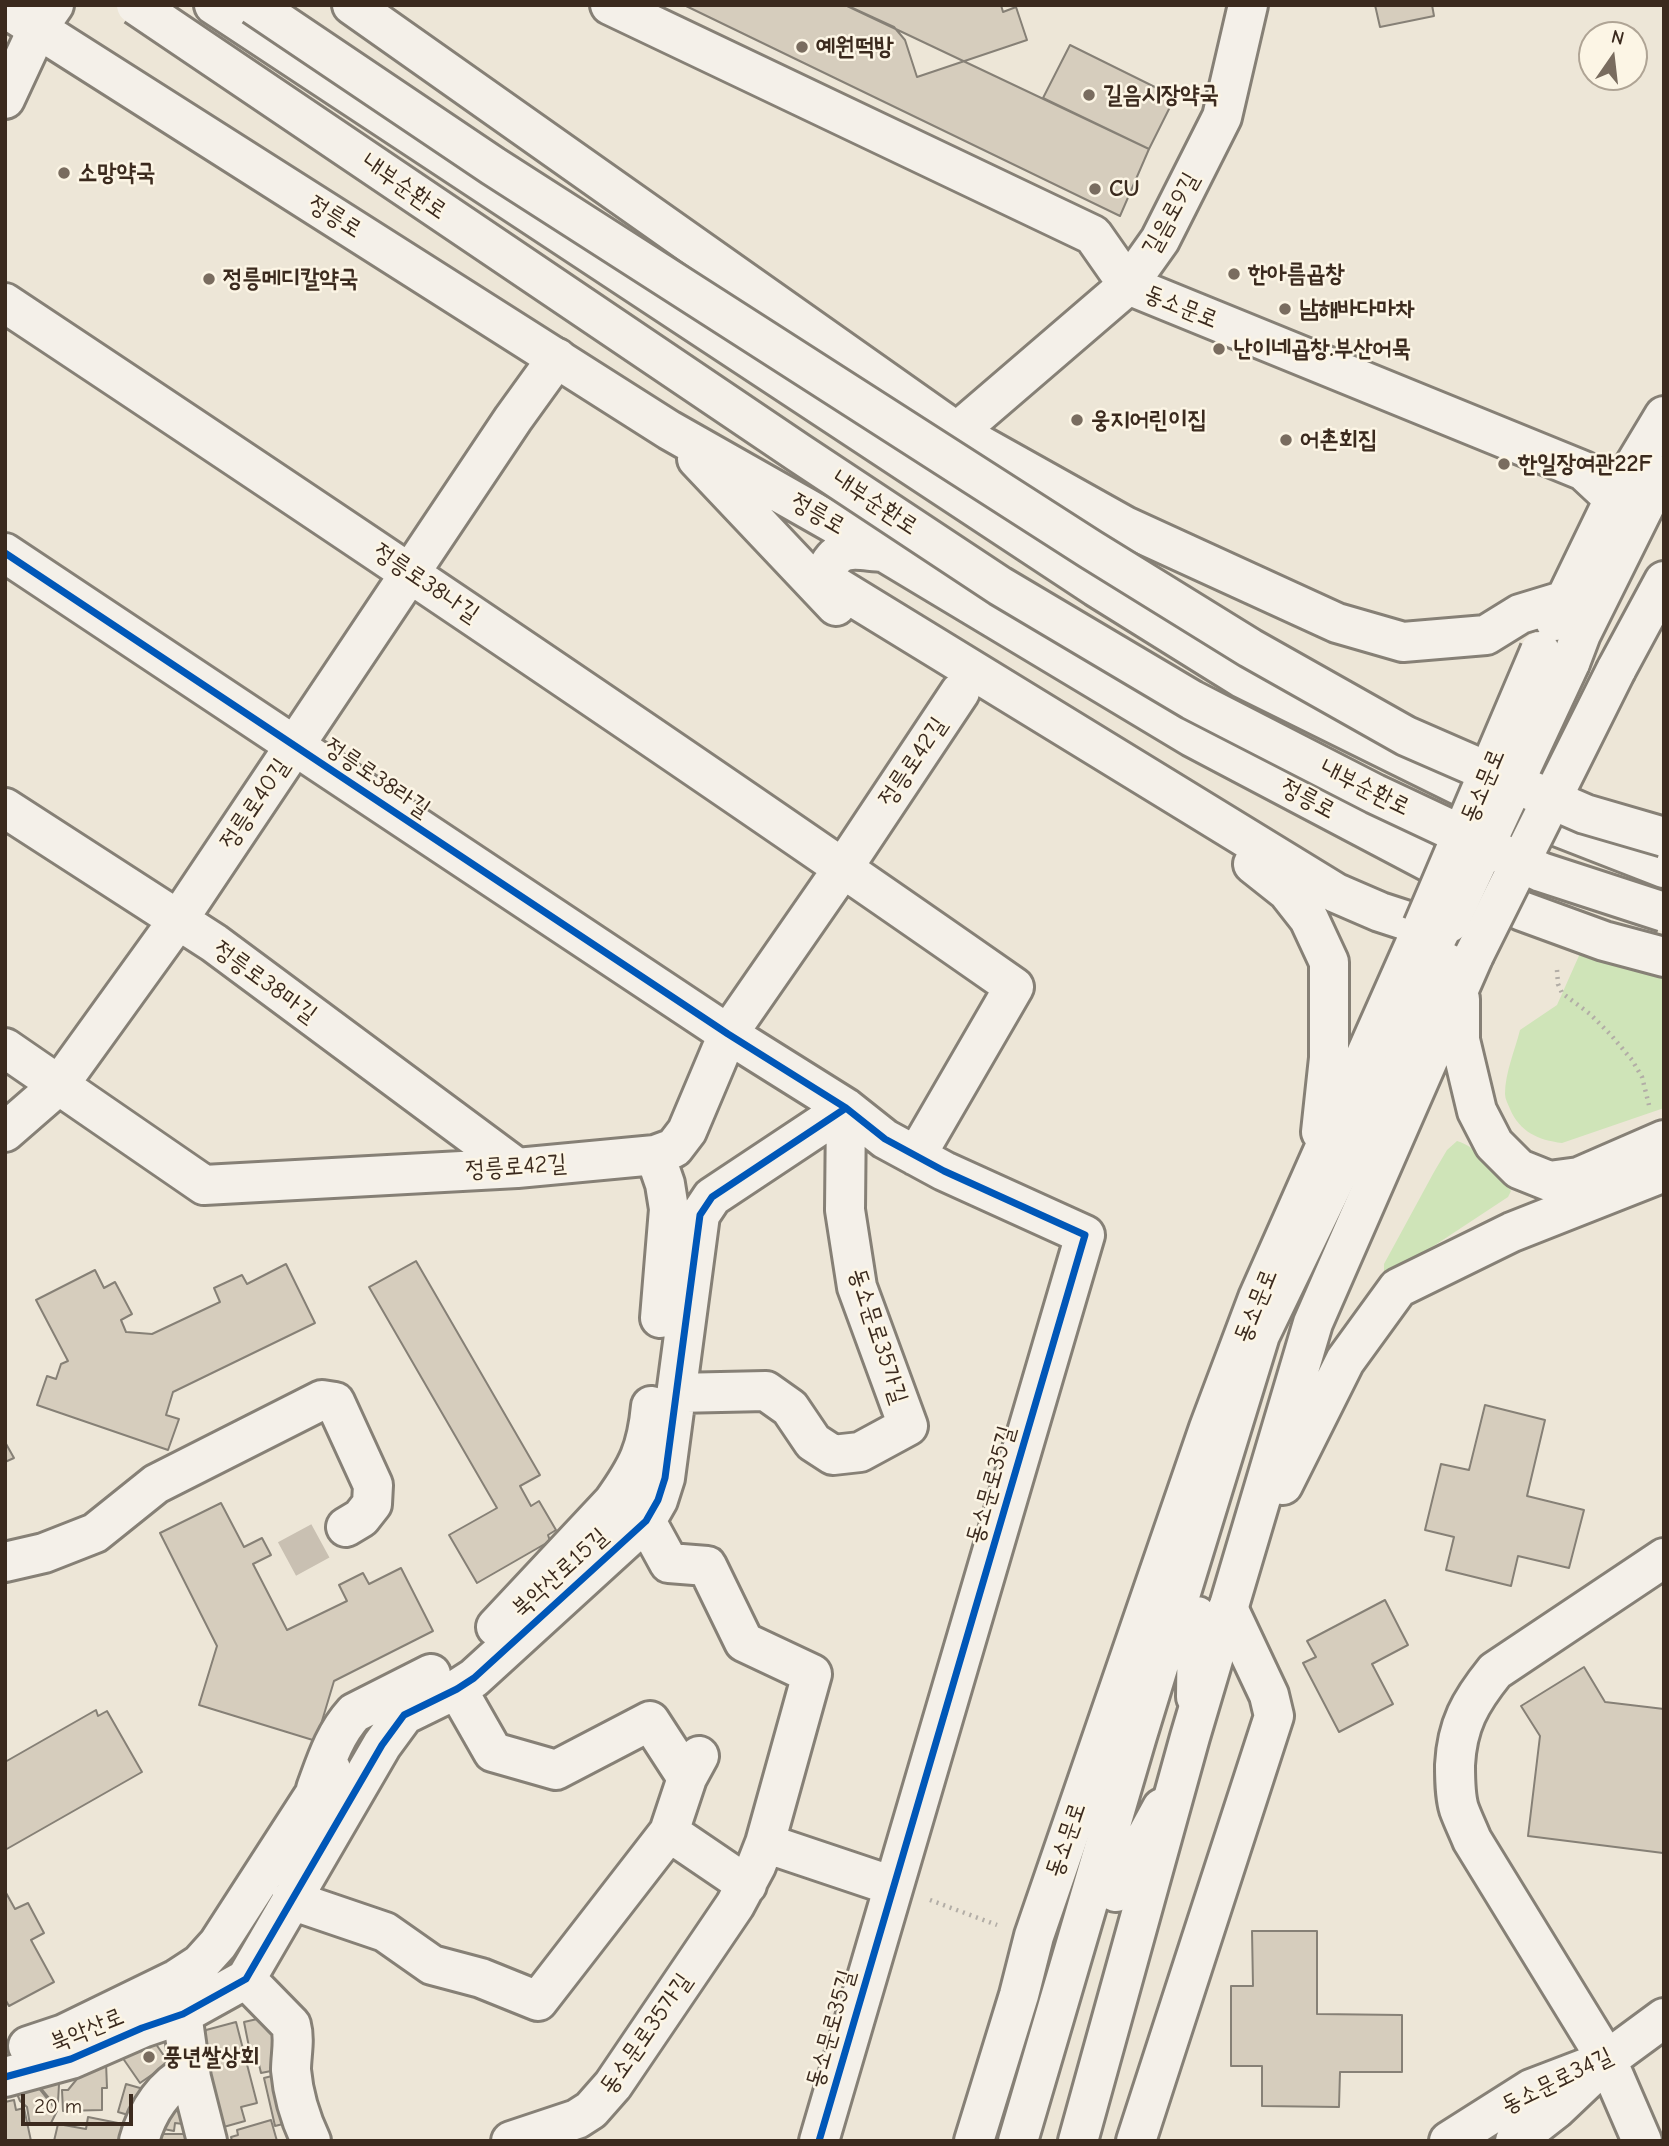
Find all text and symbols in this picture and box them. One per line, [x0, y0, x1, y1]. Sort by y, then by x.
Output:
north arrow [1578, 21, 1648, 91]
text: N [1609, 25, 1626, 50]
place label: 예원떡방 [816, 33, 893, 61]
marker: 예원떡방 [794, 39, 810, 55]
place label: 길음시장약국 [1103, 81, 1219, 109]
marker: 길음시장약국 [1081, 87, 1097, 103]
street label: 내부순환로 [356, 148, 452, 226]
place label: 소망약국 [78, 159, 155, 187]
marker: 소망약국 [56, 165, 72, 181]
street label: 길음로9길 [1137, 168, 1205, 260]
place label: CU [1109, 175, 1139, 203]
marker: CU [1087, 181, 1103, 197]
street label: 정릉로 [303, 189, 367, 245]
place label: 한아름곱창 [1248, 260, 1345, 288]
place label: 정릉메디칼약국 [223, 265, 358, 293]
marker: 한아름곱창 [1226, 266, 1242, 282]
marker: 정릉메디칼약국 [201, 271, 217, 287]
street label: 동소문로 [1140, 279, 1222, 335]
place label: 남해바다마차 [1299, 295, 1415, 323]
marker: 남해바다마차 [1277, 301, 1293, 317]
place label: 난이네곱창.부산어묵 [1233, 335, 1411, 363]
marker: 난이네곱창.부산어묵 [1211, 341, 1227, 357]
place label: 웅지어린이집 [1091, 406, 1207, 434]
marker: 웅지어린이집 [1069, 412, 1085, 428]
place label: 어촌회집 [1300, 426, 1377, 454]
marker: 어촌회집 [1278, 432, 1294, 448]
place label: 한일장여관22F [1518, 450, 1652, 478]
marker: 한일장여관22F [1496, 456, 1512, 472]
street label: 내부순환로 [827, 465, 923, 541]
street label: 정릉로 [786, 487, 850, 541]
street label: 정릉로38나길 [368, 537, 484, 629]
street label: 정릉로42길 [873, 712, 953, 812]
street label: 정릉로38라길 [319, 732, 435, 824]
street label: 동소문로 [1455, 745, 1511, 827]
street label: 정릉로40길 [214, 753, 296, 855]
street label: 내부순환로 [1315, 754, 1415, 822]
street label: 정릉로 [1276, 773, 1340, 825]
street label: 정릉로38마길 [208, 935, 322, 1029]
street label: 정릉로42길 [464, 1149, 568, 1185]
street label: 동소문로35가길 [843, 1264, 913, 1408]
street label: 동소문로 [1228, 1265, 1284, 1347]
street label: 동소문로35길 [960, 1423, 1022, 1547]
street label: 북악산로15길 [506, 1522, 614, 1624]
street label: 동소문로 [1040, 1799, 1092, 1881]
street label: 동소문로35길 [800, 1967, 862, 2091]
street label: 동소문로35가길 [594, 1968, 698, 2100]
street label: 북악산로 [46, 2002, 128, 2058]
street label: 동소문로34길 [1497, 2042, 1617, 2120]
place label: 풍년쌀상회 [163, 2043, 260, 2071]
marker: 풍년쌀상회 [141, 2049, 157, 2065]
scale bar [24, 2080, 136, 2124]
text: 20 m [34, 2094, 82, 2118]

